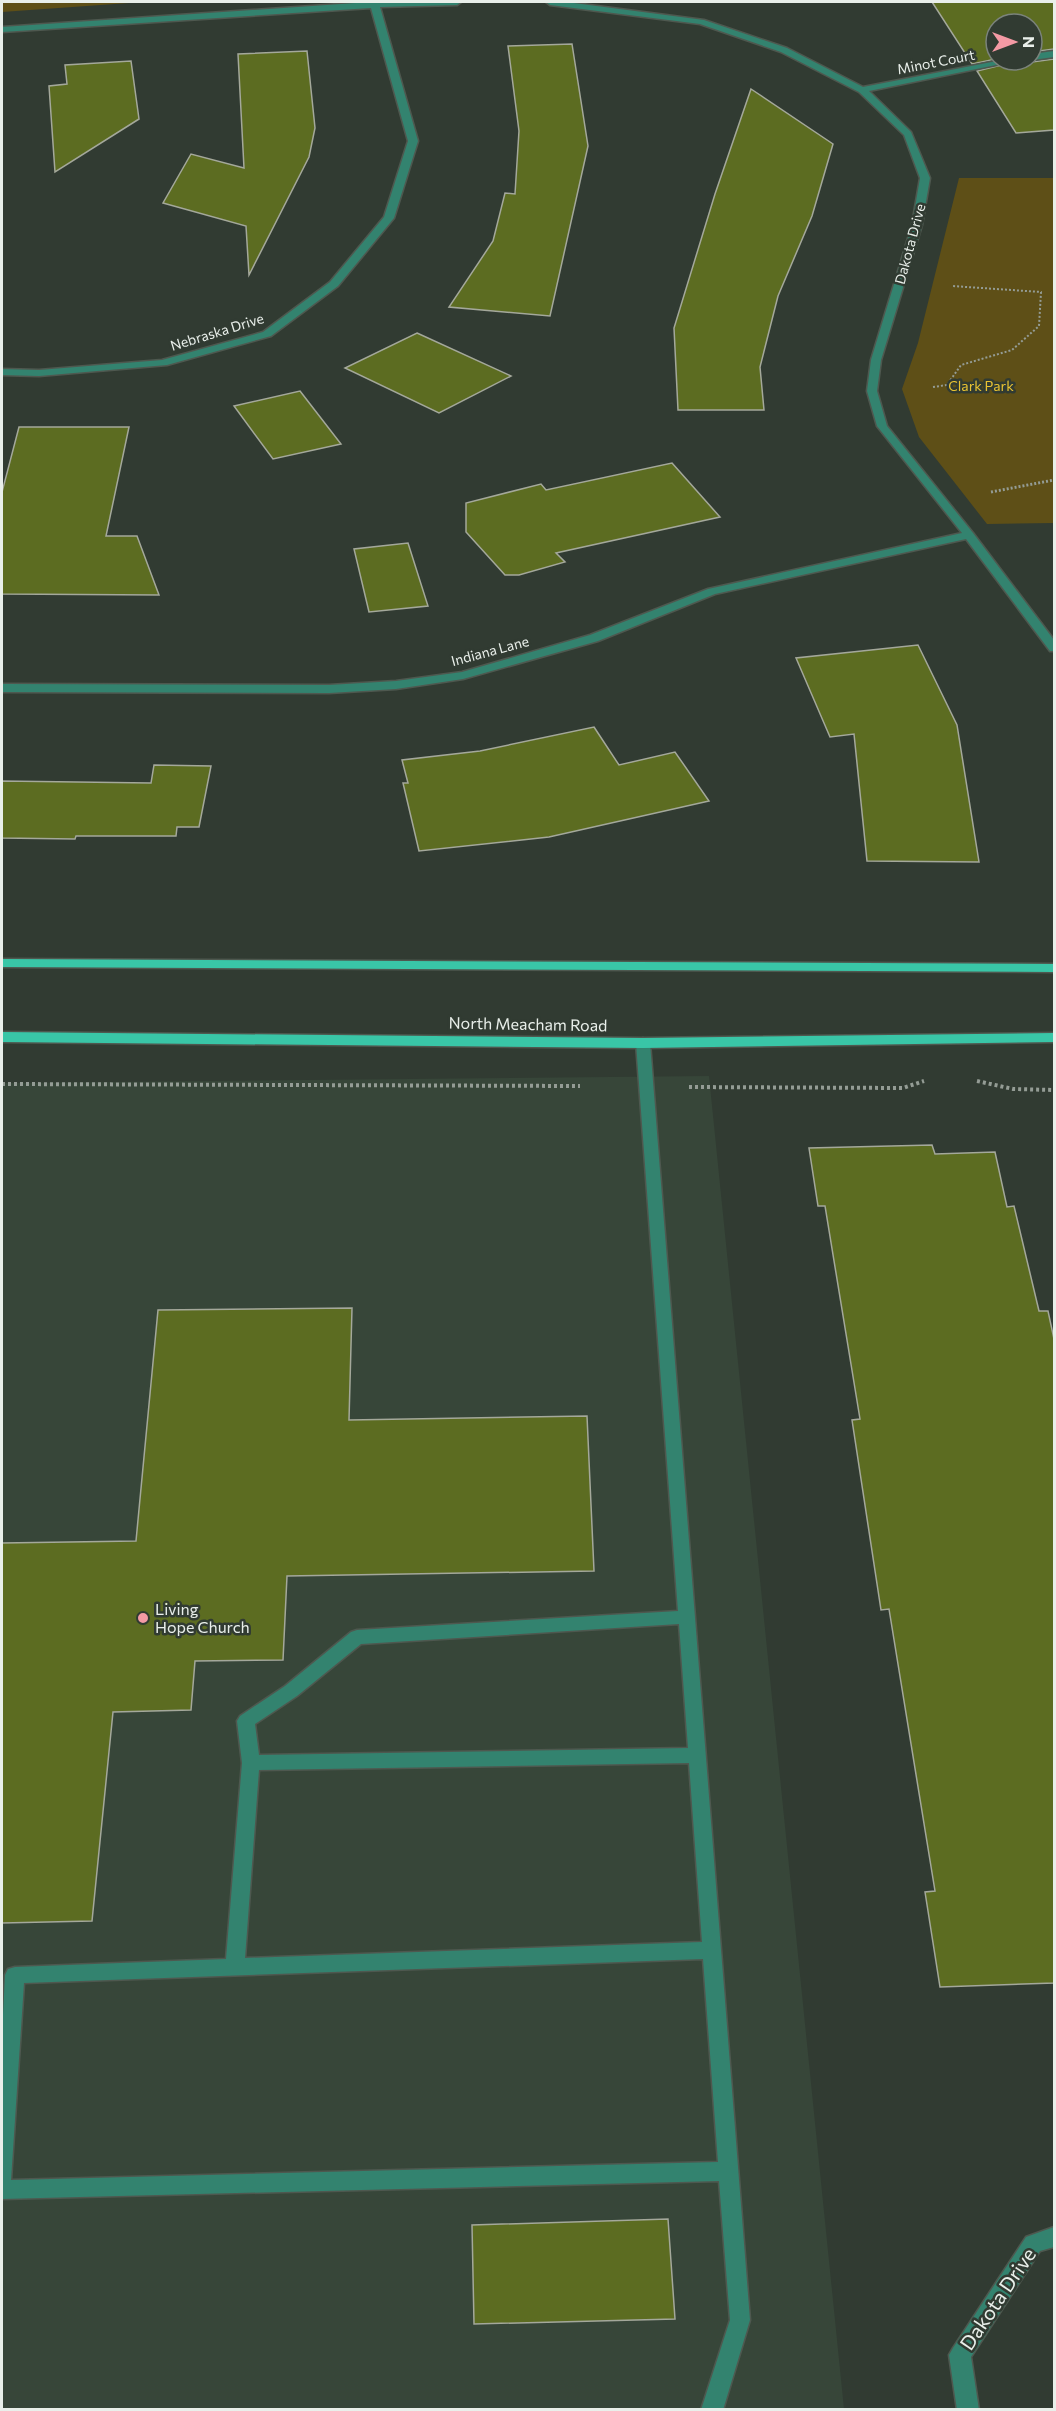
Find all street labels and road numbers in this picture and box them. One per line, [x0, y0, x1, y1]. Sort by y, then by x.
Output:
street label: Minot Court [896, 46, 976, 77]
street label: Dakota Drive [891, 202, 928, 286]
street label: Nebraska Drive [168, 309, 266, 354]
street label: Indiana Lane [449, 632, 531, 669]
street label: North Meacham Road [448, 1013, 608, 1034]
street label: Dakota Drive [954, 2243, 1040, 2354]

